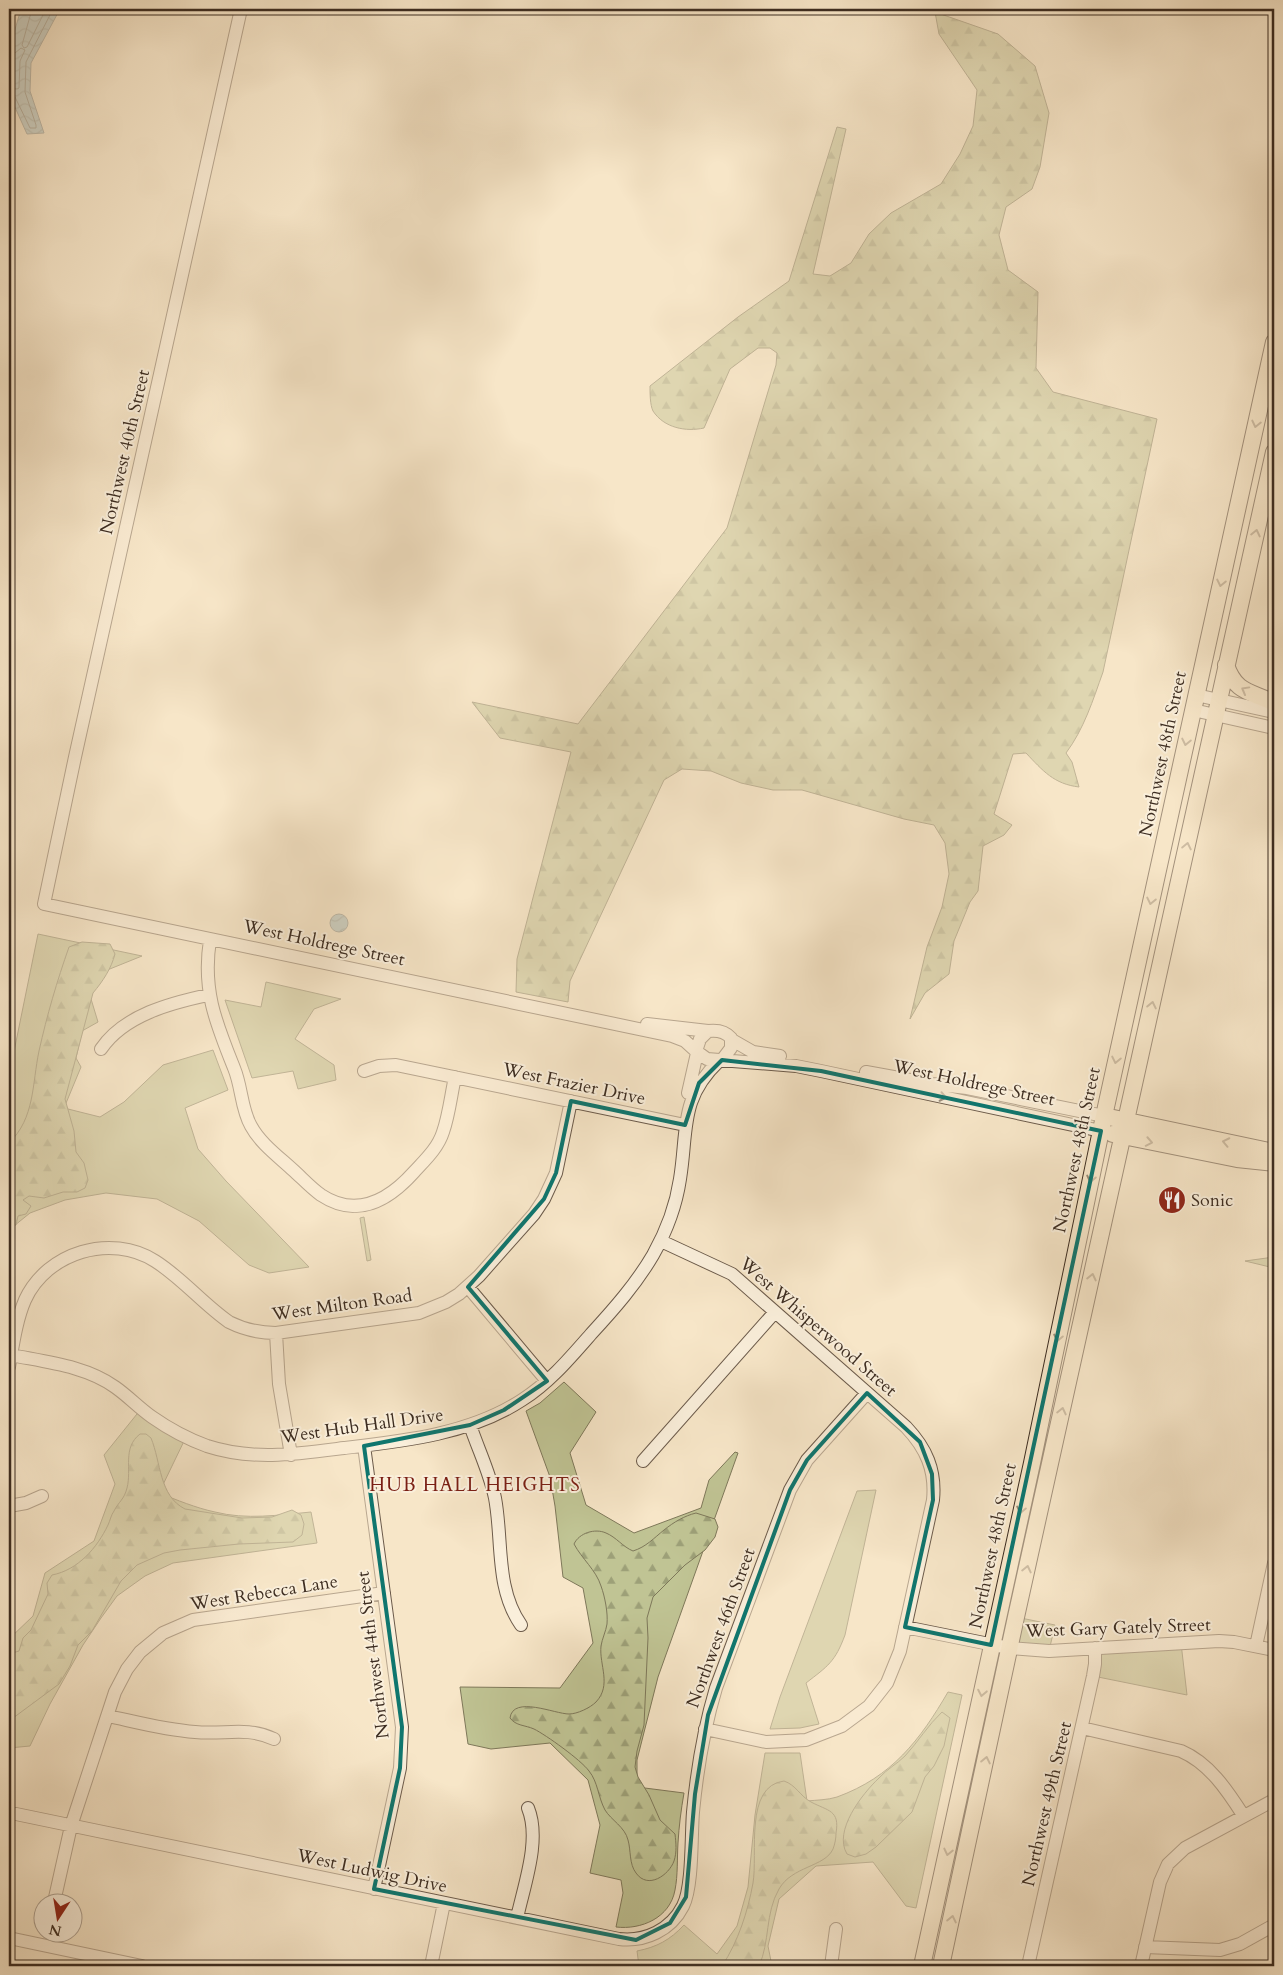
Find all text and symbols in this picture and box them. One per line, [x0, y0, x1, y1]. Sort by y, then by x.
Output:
street label: Northwest 40th Street [94, 367, 156, 537]
one-way arrow [1251, 419, 1262, 428]
one-way arrow [1250, 529, 1261, 538]
one-way arrow [1216, 578, 1227, 587]
street label: Northwest 48th Street [1133, 669, 1193, 839]
one-way arrow [1241, 686, 1250, 696]
one-way arrow [1181, 738, 1192, 747]
one-way arrow [1181, 842, 1191, 851]
one-way arrow [1146, 897, 1157, 905]
street label: West Holdrege Street [240, 913, 407, 972]
one-way arrow [1146, 1001, 1157, 1009]
street label: West Holdrege Street [890, 1053, 1057, 1112]
one-way arrow [1112, 1055, 1122, 1064]
street label: West Frazier Drive [499, 1056, 648, 1111]
street label: Northwest 48th Street [1047, 1065, 1107, 1235]
one-way arrow [938, 1091, 947, 1102]
one-way arrow [1144, 1136, 1153, 1146]
one-way arrow [1222, 1138, 1231, 1148]
one-way arrow [1087, 1174, 1097, 1183]
restaurant icon: Sonic [1157, 1185, 1187, 1215]
place label: Sonic [1191, 1188, 1233, 1213]
street label: West Whisperwood Street [733, 1251, 902, 1403]
one-way arrow [1086, 1273, 1097, 1282]
street label: West Milton Road [269, 1283, 414, 1327]
one-way arrow [1053, 1334, 1064, 1342]
street label: West Hub Hall Drive [278, 1402, 445, 1450]
one-way arrow [1056, 1406, 1067, 1415]
street label: Northwest 48th Street [963, 1461, 1023, 1631]
district label: HUB HALL HEIGHTS [369, 1472, 581, 1498]
one-way arrow [1016, 1506, 1027, 1515]
street label: Northwest 46th Street [680, 1544, 762, 1711]
one-way arrow [1021, 1565, 1031, 1574]
street label: West Rebecca Lane [187, 1569, 340, 1617]
street label: Northwest 44th Street [350, 1570, 396, 1740]
street label: West Gary Gately Street [1024, 1612, 1212, 1644]
one-way arrow [977, 1688, 987, 1697]
street label: Northwest 49th Street [1016, 1719, 1078, 1889]
one-way arrow [980, 1755, 990, 1764]
street label: West Ludwig Drive [294, 1843, 449, 1899]
one-way arrow [943, 1847, 954, 1856]
north arrow [32, 1892, 82, 1942]
one-way arrow [946, 1914, 957, 1923]
text: N [47, 1920, 63, 1941]

